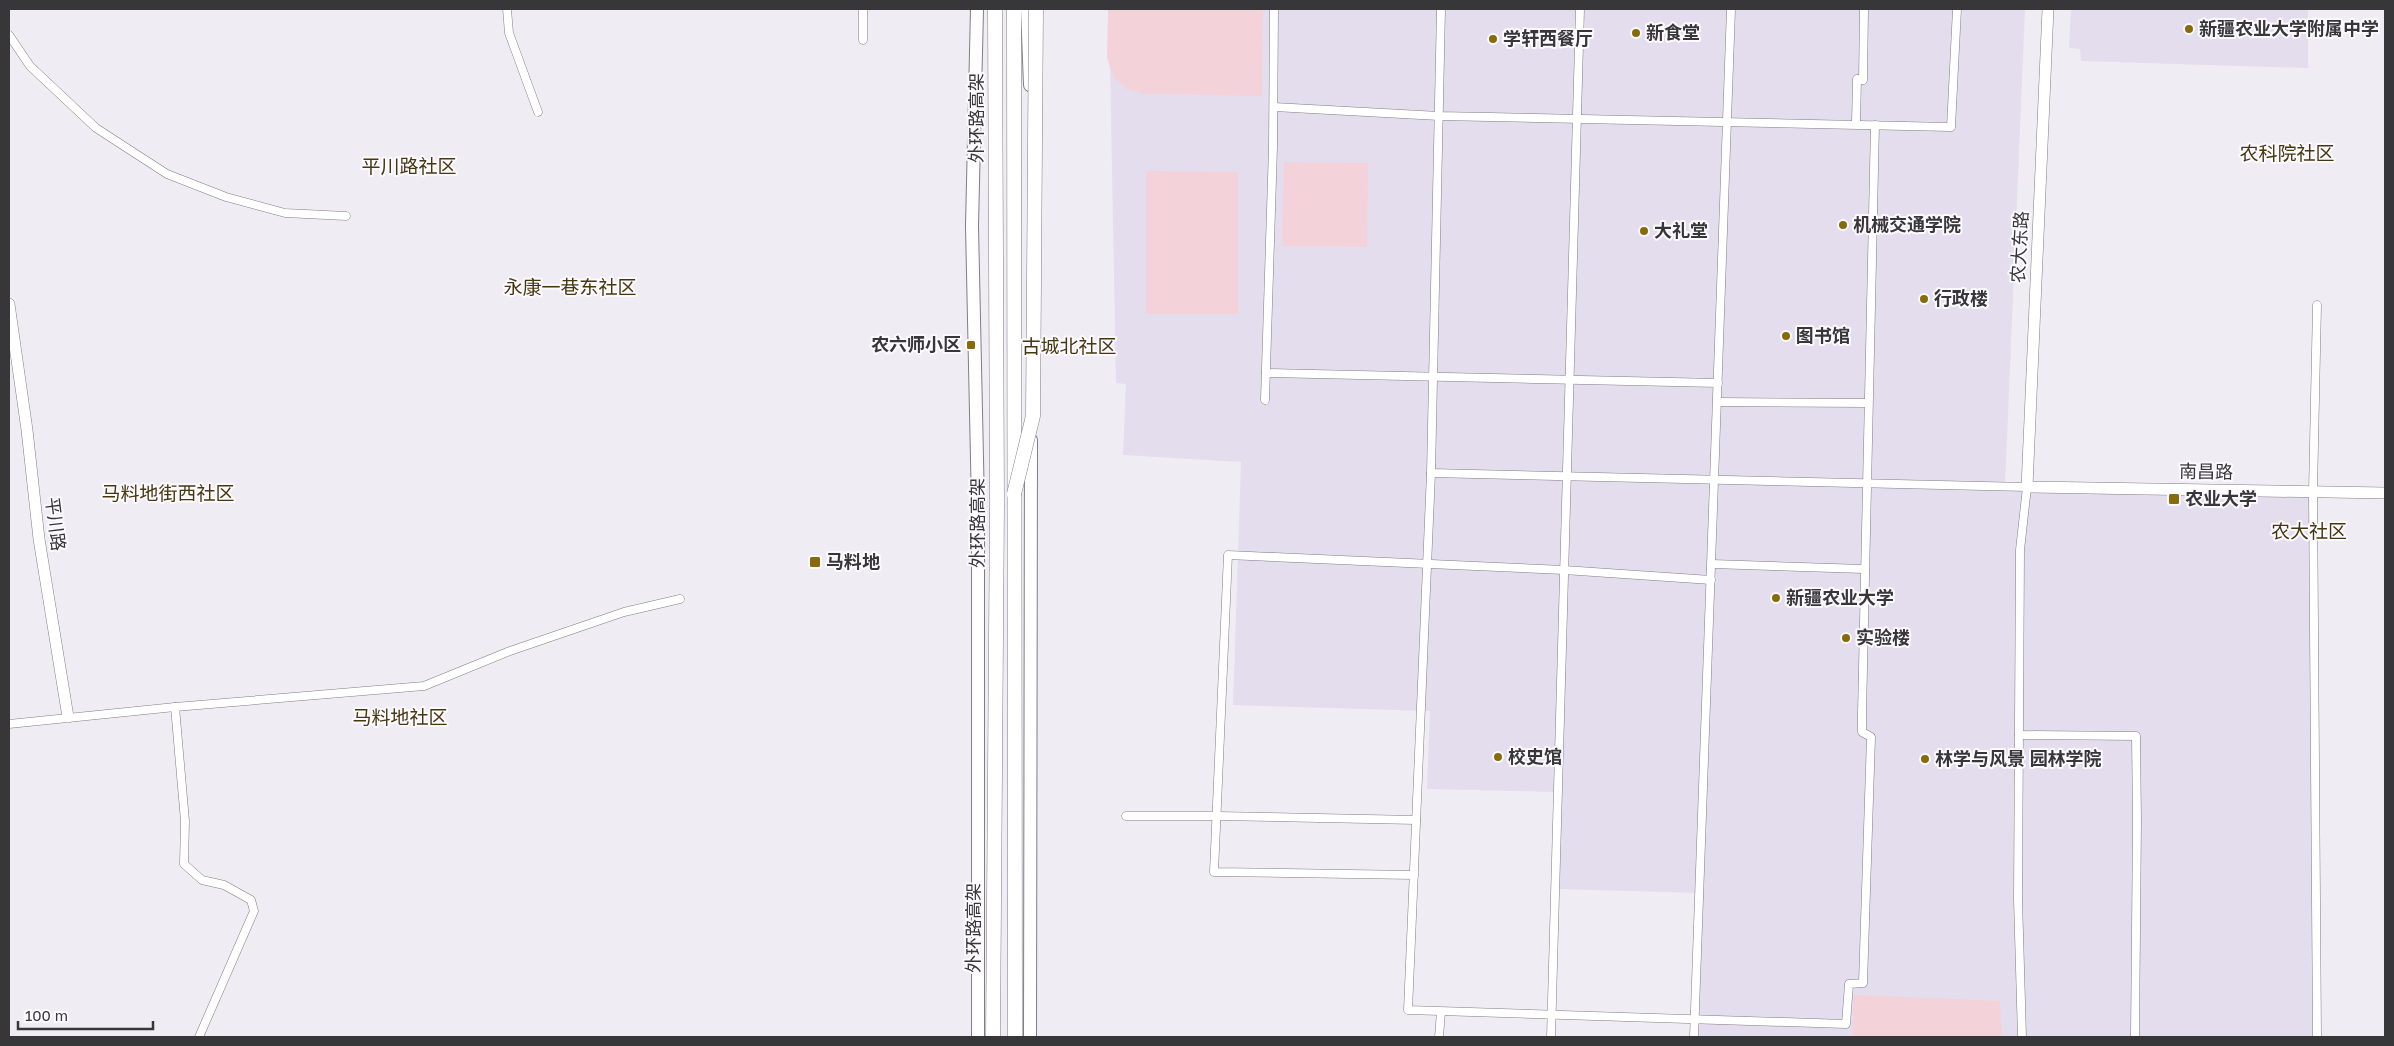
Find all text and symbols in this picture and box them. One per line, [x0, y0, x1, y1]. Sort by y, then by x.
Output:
place label: 新疆农业大学附属中学 [2199, 17, 2379, 39]
place label: 新食堂 [1646, 21, 1700, 43]
marker: 新疆农业大学附属中学 [2183, 23, 2195, 35]
place label: 学轩西餐厅 [1503, 27, 1593, 49]
marker: 新食堂 [1630, 27, 1642, 39]
marker: 学轩西餐厅 [1487, 33, 1499, 45]
street label: 外环路高架 [965, 73, 987, 163]
district label: 农科院社区 [2239, 141, 2335, 164]
district label: 平川路社区 [361, 154, 457, 177]
street label: 农大东路 [2006, 210, 2032, 283]
place label: 机械交通学院 [1853, 213, 1961, 235]
place label: 大礼堂 [1654, 219, 1708, 241]
marker: 机械交通学院 [1837, 219, 1849, 231]
marker: 大礼堂 [1638, 225, 1650, 237]
district label: 永康一巷东社区 [503, 275, 637, 298]
place label: 行政楼 [1934, 287, 1988, 309]
marker: 行政楼 [1918, 293, 1930, 305]
place label: 图书馆 [1796, 324, 1850, 346]
marker: 图书馆 [1780, 330, 1792, 342]
place label: 农六师小区 [871, 333, 961, 355]
district label: 古城北社区 [1021, 334, 1117, 357]
marker: 农六师小区 [965, 339, 977, 351]
street label: 南昌路 [2179, 460, 2233, 482]
street label: 外环路高架 [966, 478, 988, 568]
district label: 马料地街西社区 [101, 481, 235, 504]
place label: 农业大学 [2185, 487, 2257, 509]
marker: 农业大学 [2167, 492, 2181, 506]
street label: 平川路 [42, 496, 70, 552]
district label: 农大社区 [2271, 519, 2347, 542]
place label: 马料地 [826, 550, 880, 572]
marker: 马料地 [808, 555, 822, 569]
place label: 新疆农业大学 [1786, 586, 1894, 608]
marker: 新疆农业大学 [1770, 592, 1782, 604]
place label: 实验楼 [1856, 626, 1910, 648]
marker: 实验楼 [1840, 632, 1852, 644]
district label: 马料地社区 [352, 705, 448, 728]
place label: 校史馆 [1508, 745, 1562, 767]
place label: 林学与风景 园林学院 [1935, 747, 2102, 769]
marker: 校史馆 [1492, 751, 1504, 763]
marker: 林学与风景 园林学院 [1919, 753, 1931, 765]
street label: 外环路高架 [962, 883, 984, 973]
scale bar [18, 998, 152, 1030]
text: 100 m [25, 1006, 68, 1024]

